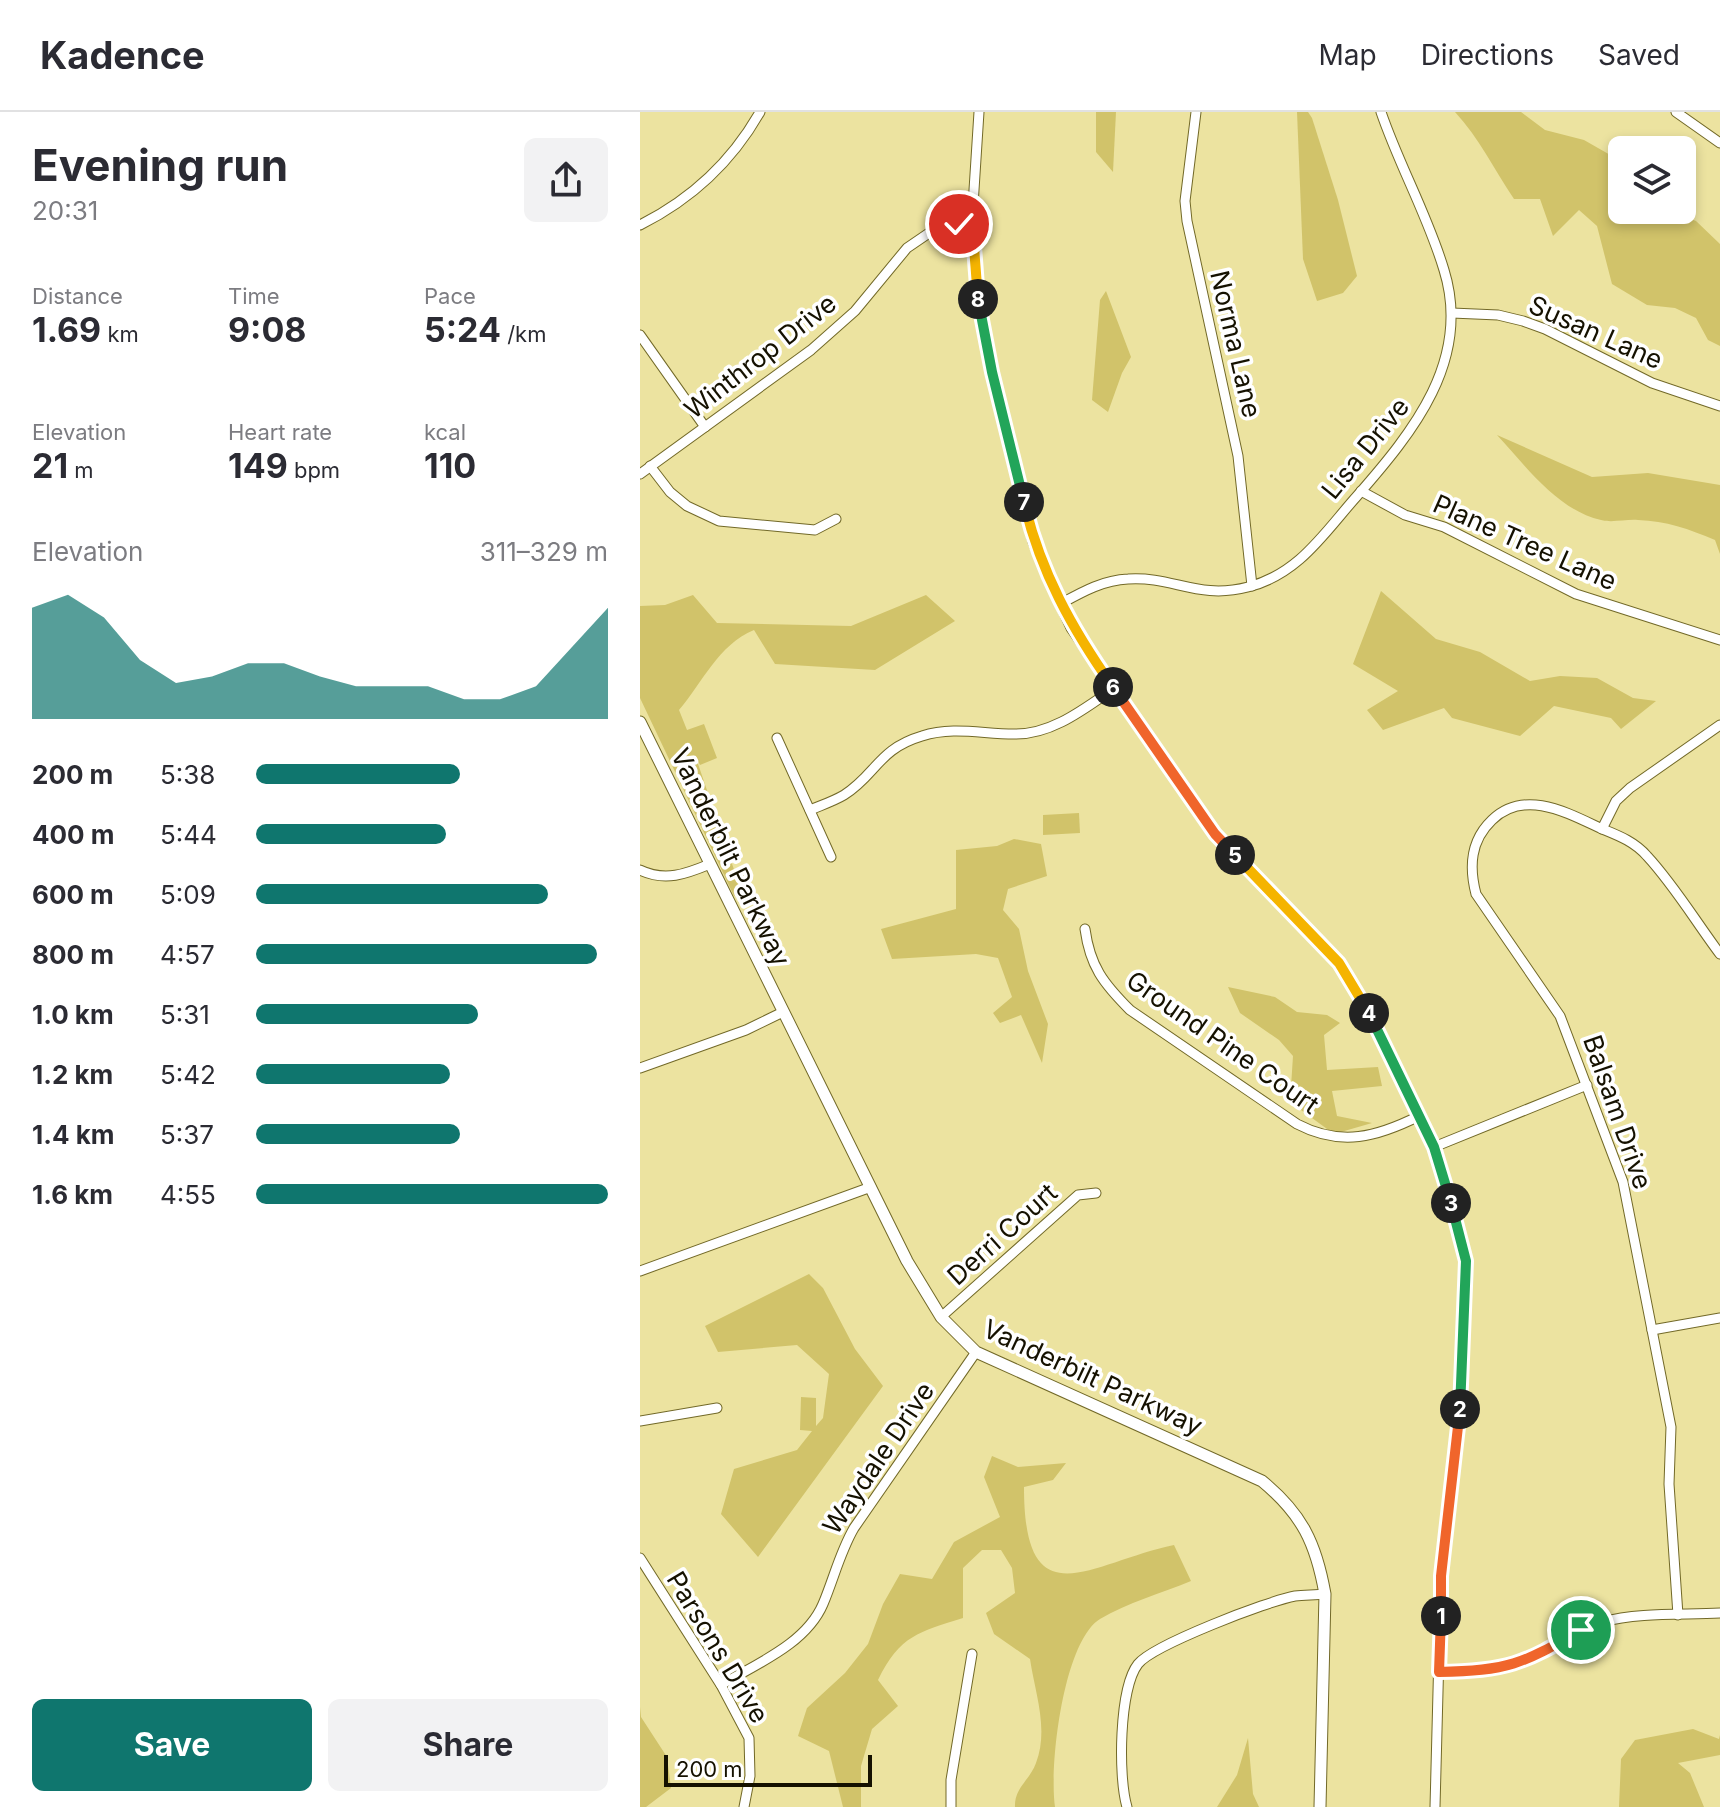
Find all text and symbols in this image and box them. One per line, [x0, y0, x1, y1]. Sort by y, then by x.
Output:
text: Kadence [40, 32, 205, 78]
text: Map [1318, 38, 1377, 72]
text: Directions [1421, 38, 1554, 72]
text: Saved [1598, 38, 1680, 72]
map controls [1608, 136, 1696, 224]
button: layers [1608, 136, 1696, 224]
text: Evening run [32, 138, 288, 192]
button: share [524, 138, 608, 222]
pin [925, 190, 993, 258]
text: 20:31 [32, 195, 98, 226]
icon: check [937, 202, 981, 246]
street label: Norma Lane [1204, 267, 1268, 421]
pin: 8 [958, 279, 998, 319]
text: Distance [32, 283, 123, 309]
text: Time [228, 283, 280, 309]
text: Pace [424, 283, 476, 309]
text: 8 [971, 286, 985, 312]
street label: Winthrop Drive [678, 287, 842, 425]
street label: Susan Lane [1524, 289, 1668, 375]
text: 1.69 [32, 309, 101, 350]
text: 9:08 [228, 309, 307, 350]
text: 5:24 [424, 309, 501, 350]
text: km [101, 321, 139, 347]
text: /km [501, 321, 546, 347]
street label: Lisa Drive [1315, 391, 1415, 505]
text: Elevation [32, 419, 126, 445]
text: Heart rate [228, 419, 332, 445]
text: kcal [424, 419, 466, 445]
text: 21 [32, 445, 68, 486]
text: 149 [228, 445, 288, 486]
text: 110 [424, 445, 476, 486]
text: m [68, 457, 94, 483]
text: bpm [288, 457, 340, 483]
pin: 7 [1004, 482, 1044, 522]
street label: Plane Tree Lane [1429, 488, 1621, 596]
text: 7 [1018, 489, 1030, 515]
text: Elevation [32, 536, 143, 567]
text: 311–329 m [480, 536, 608, 567]
pin: 6 [1093, 667, 1133, 707]
text: 6 [1106, 674, 1120, 700]
street label: Vanderbilt Parkway [665, 743, 797, 971]
text: 200 m [32, 759, 113, 790]
text: 5:38 [160, 759, 215, 790]
text: 400 m [32, 819, 115, 850]
text: 5:44 [160, 819, 217, 850]
pin: 5 [1215, 835, 1255, 875]
text: 5 [1228, 842, 1242, 868]
text: 600 m [32, 879, 114, 910]
text: 5:09 [160, 879, 216, 910]
text: 800 m [32, 939, 114, 970]
text: 4:57 [160, 939, 215, 970]
street label: Ground Pine Court [1121, 964, 1325, 1120]
pin: 4 [1349, 993, 1389, 1033]
text: 1.0 km [32, 999, 114, 1030]
text: 5:31 [160, 999, 210, 1030]
text: 4 [1362, 1000, 1376, 1026]
street label: Balsam Drive [1577, 1031, 1659, 1193]
text: 1.2 km [32, 1059, 113, 1090]
text: 5:42 [160, 1059, 216, 1090]
text: 1.4 km [32, 1119, 114, 1150]
text: 5:37 [160, 1119, 214, 1150]
street label: Derri Court [941, 1177, 1063, 1291]
text: 1.6 km [32, 1179, 113, 1210]
text: 4:55 [160, 1179, 216, 1210]
pin: 3 [1431, 1183, 1471, 1223]
text: 3 [1444, 1190, 1458, 1216]
street label: Vanderbilt Parkway [978, 1313, 1208, 1441]
street label: Waydale Drive [816, 1376, 940, 1540]
pin: 2 [1440, 1389, 1480, 1429]
text: 2 [1453, 1396, 1467, 1422]
street label: Parsons Drive [661, 1566, 775, 1728]
pin: 1 [1421, 1596, 1461, 1636]
pin [1547, 1596, 1615, 1664]
text: 1 [1436, 1603, 1446, 1629]
icon: arrive [1559, 1608, 1603, 1652]
button: Save [32, 1699, 312, 1791]
button: Share [328, 1699, 608, 1791]
scale bar [664, 1751, 872, 1787]
text: 200 m [676, 1756, 743, 1782]

